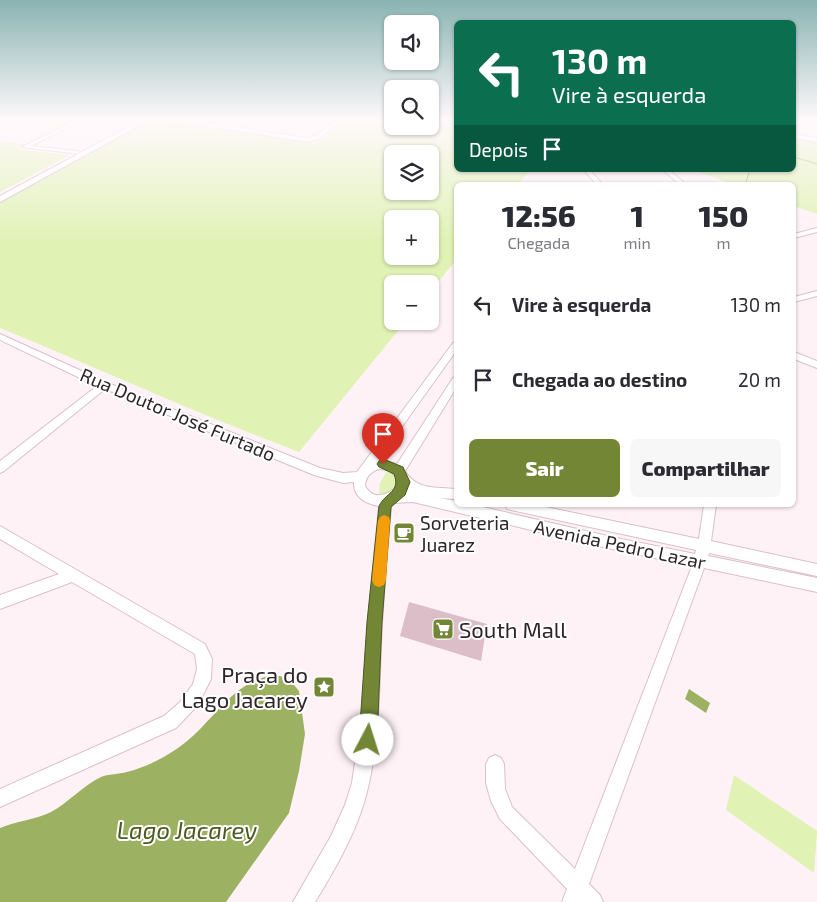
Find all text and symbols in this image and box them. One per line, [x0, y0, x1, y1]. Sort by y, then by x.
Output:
map controls [384, 15, 439, 330]
button: sound [384, 15, 439, 70]
text: 130 m [552, 39, 647, 81]
icon: left [469, 40, 534, 105]
button: search [384, 80, 439, 135]
text: Vire à esquerda [552, 81, 706, 107]
icon: arrive [538, 135, 566, 163]
text: Depois [469, 138, 528, 161]
button: layers [384, 145, 439, 200]
text: 12:56 [502, 197, 576, 233]
text: 1 [630, 197, 644, 233]
text: 150 [699, 197, 748, 233]
button: + [384, 210, 439, 265]
text: Chegada [507, 233, 570, 252]
text: min [624, 233, 651, 252]
text: m [716, 233, 730, 252]
button: − [384, 275, 439, 330]
icon: left [469, 291, 497, 319]
text: Vire à esquerda [512, 293, 651, 316]
text: 130 m [731, 293, 781, 316]
street label: Rua Doutor José Furtado [77, 362, 279, 466]
icon: arrive [469, 366, 497, 394]
text: Chegada ao destino [512, 368, 687, 391]
text: 20 m [738, 368, 781, 391]
pin [362, 413, 404, 464]
icon: arrive [369, 420, 397, 448]
button: Sair [469, 439, 620, 497]
button: Compartilhar [630, 439, 781, 497]
place label: Sorveteria Juarez [420, 511, 509, 556]
street label: Avenida Pedro Lazar [532, 515, 709, 574]
cafe icon: Sorveteria Juarez [392, 521, 416, 545]
place label: South Mall [459, 616, 567, 642]
supermarket icon: South Mall [431, 617, 455, 641]
place label: Praça do Lago Jacarey [181, 661, 308, 712]
place icon: Praça do Lago Jacarey [312, 675, 336, 699]
position arrow [341, 713, 393, 765]
water label: Lago Jacarey [117, 815, 257, 844]

